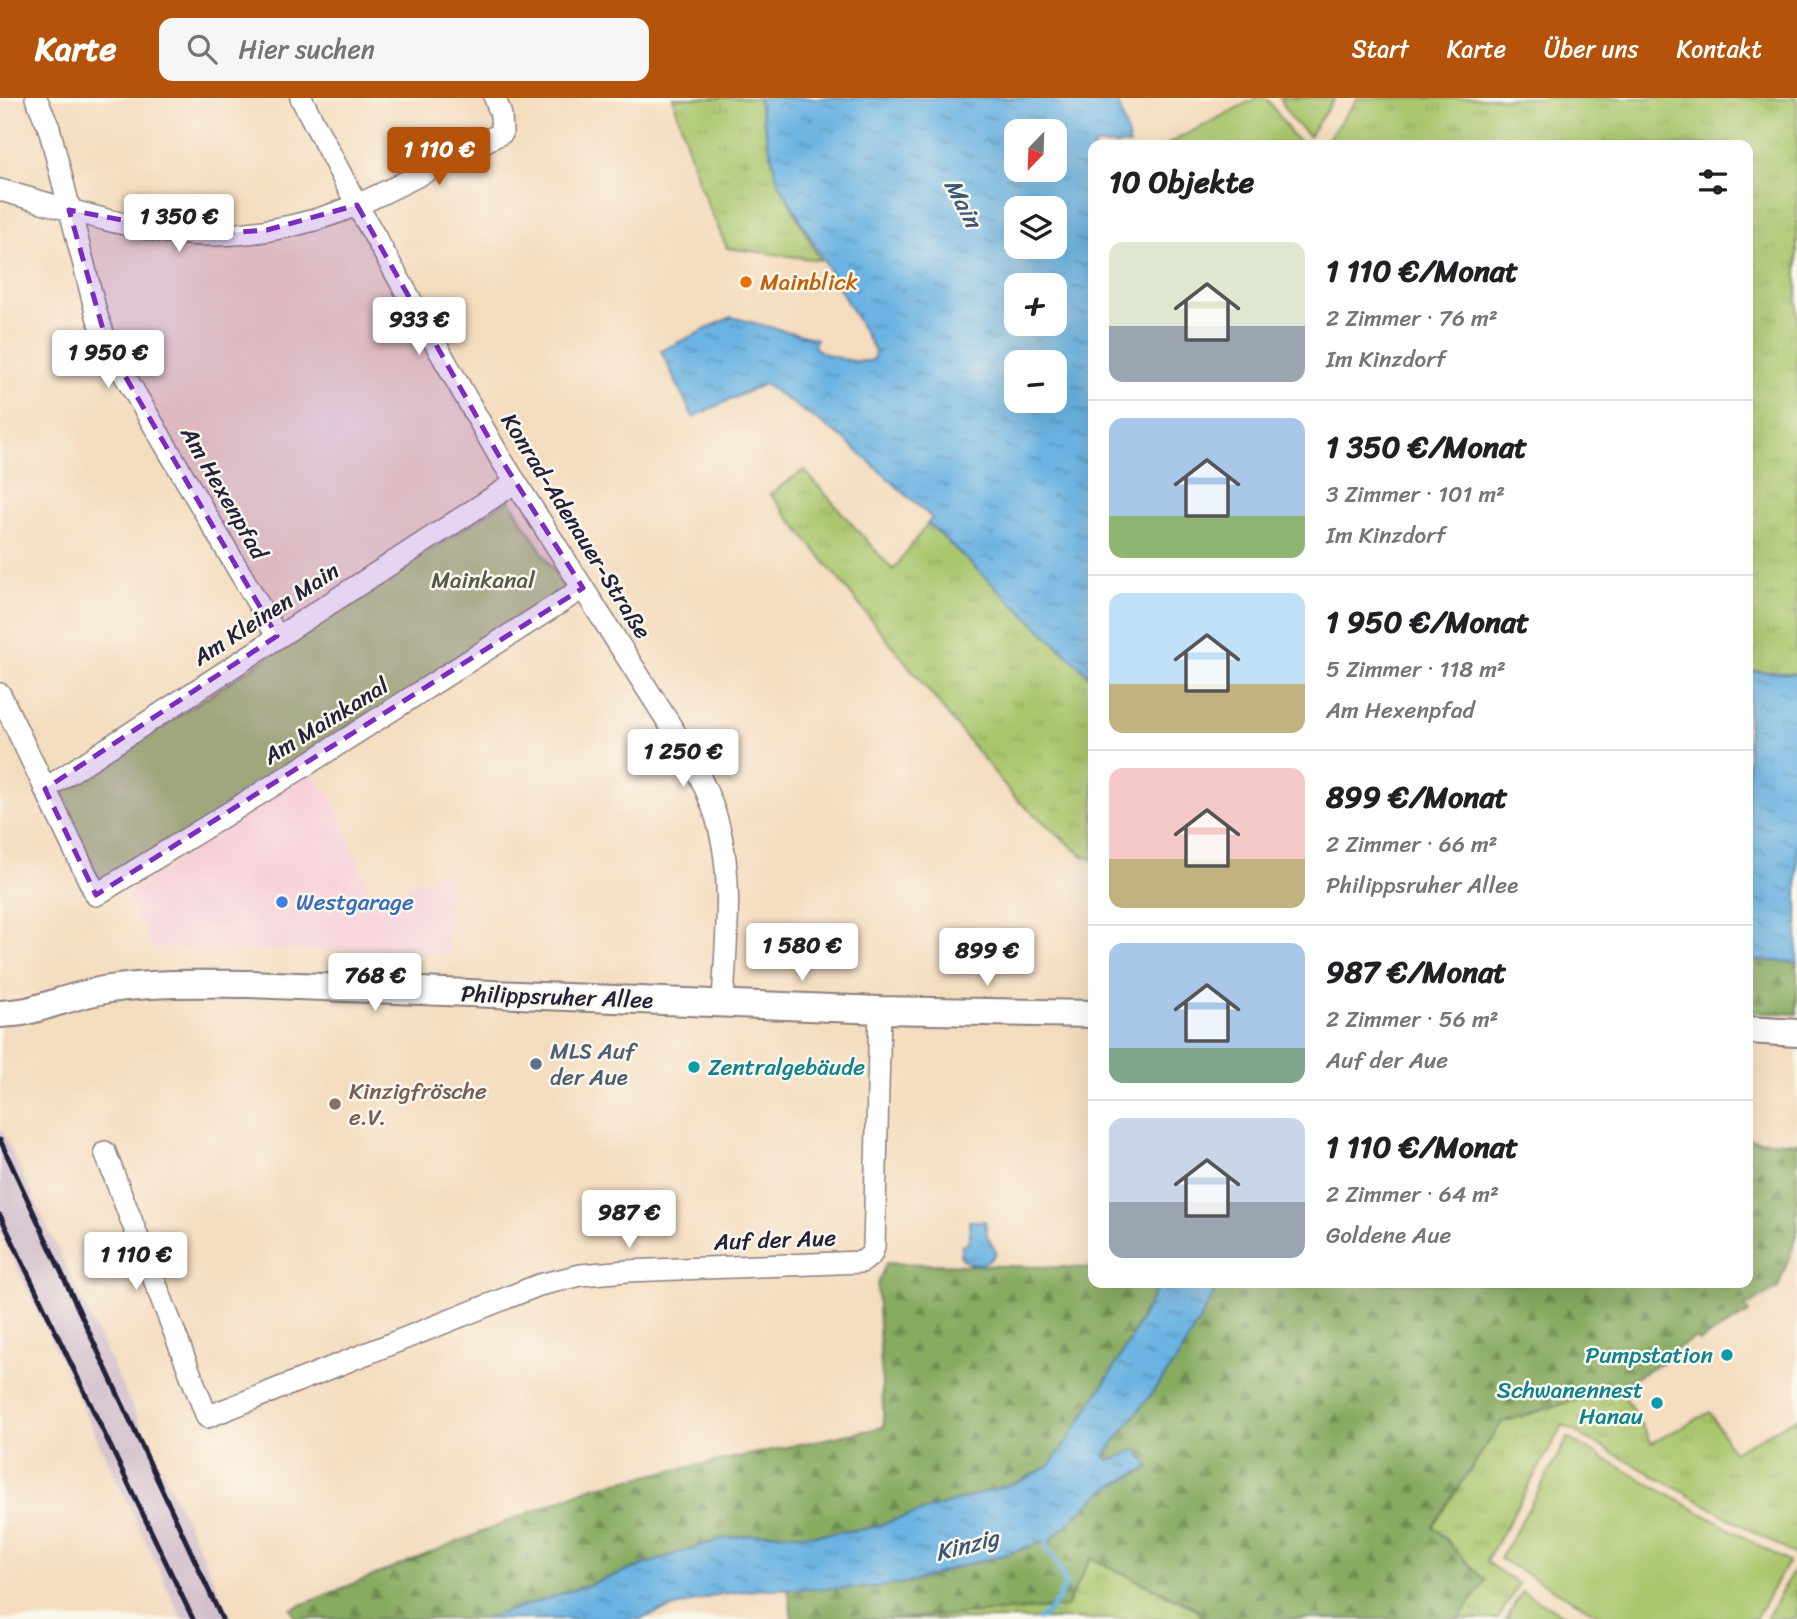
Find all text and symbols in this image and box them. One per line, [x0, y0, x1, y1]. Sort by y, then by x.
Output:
search box [159, 18, 649, 81]
text: Karte [35, 20, 117, 78]
text: Hier suchen [239, 26, 375, 72]
text: Start [1352, 28, 1409, 70]
text: Karte [1447, 28, 1506, 70]
text: Über uns [1544, 28, 1639, 70]
text: Kontakt [1677, 28, 1762, 70]
icon: search [183, 30, 221, 68]
north arrow [1004, 119, 1068, 182]
map controls [1004, 119, 1067, 413]
pin: 1 110 € [374, 127, 504, 187]
text: 1 110 € [403, 129, 475, 170]
text: 10 Objekte [1109, 155, 1254, 209]
icon: filters [1694, 163, 1732, 201]
water label: Main [932, 171, 995, 238]
pin: 1 350 € [114, 194, 244, 254]
text: 1 350 € [140, 196, 218, 237]
button: layers [1004, 196, 1067, 259]
text: 1 110 €/Monat [1326, 244, 1518, 298]
place label: Mainblick [760, 262, 858, 303]
icon: home [1165, 270, 1249, 354]
button: + [1004, 273, 1067, 336]
marker: Mainblick [738, 274, 754, 290]
pin: 933 € [370, 298, 468, 357]
text: 2 Zimmer · 76 m² [1326, 298, 1498, 339]
text: 933 € [389, 299, 449, 340]
pin: 1 950 € [43, 330, 173, 390]
text: 1 950 € [68, 332, 148, 373]
text: Im Kinzdorf [1326, 339, 1446, 380]
button: − [1004, 350, 1067, 413]
street label: Konrad-Adenauer-Straße [490, 405, 663, 648]
street label: Am Hexenpfad [169, 417, 280, 569]
text: 1 350 €/Monat [1326, 420, 1527, 474]
icon: home [1165, 446, 1249, 530]
text: 3 Zimmer · 101 m² [1326, 474, 1505, 515]
text: Im Kinzdorf [1326, 515, 1446, 556]
street label: Am Kleinen Main [183, 551, 348, 678]
park label: Mainkanal [431, 560, 535, 601]
text: 1 950 €/Monat [1326, 595, 1529, 649]
icon: home [1165, 621, 1249, 705]
text: 5 Zimmer · 118 m² [1326, 649, 1506, 690]
street label: Am Mainkanal [254, 666, 397, 777]
text: Am Hexenpfad [1326, 690, 1475, 731]
pin: 1 250 € [618, 730, 748, 789]
text: 1 250 € [644, 731, 722, 772]
text: 899 €/Monat [1326, 770, 1508, 824]
icon: home [1165, 796, 1249, 880]
text: 2 Zimmer · 66 m² [1326, 824, 1498, 865]
text: Philippsruher Allee [1326, 865, 1518, 906]
place label: Westgarage [296, 882, 414, 923]
marker: Westgarage [274, 894, 290, 910]
pin: 1 580 € [737, 924, 867, 983]
text: 1 580 € [762, 925, 842, 966]
pin: 899 € [938, 928, 1036, 988]
text: 899 € [955, 930, 1019, 971]
text: 987 €/Monat [1326, 945, 1506, 999]
pin: 768 € [326, 954, 424, 1013]
text: 768 € [344, 955, 406, 996]
icon: home [1165, 971, 1249, 1055]
street label: Philippsruher Allee [460, 973, 654, 1021]
text: 2 Zimmer · 56 m² [1326, 999, 1499, 1040]
place label: MLS Auf der Aue [550, 1031, 638, 1098]
text: Auf der Aue [1326, 1040, 1448, 1081]
place label: Zentralgebäude [708, 1047, 865, 1088]
marker: MLS Auf der Aue [528, 1056, 544, 1072]
marker: Zentralgebäude [686, 1059, 702, 1075]
place label: Kinzigfrösche e.V. [349, 1071, 487, 1138]
marker: Kinzigfrösche e.V. [327, 1096, 343, 1112]
text: 1 110 €/Monat [1326, 1120, 1518, 1174]
icon: home [1165, 1146, 1249, 1230]
text: 2 Zimmer · 64 m² [1326, 1174, 1499, 1215]
pin: 987 € [580, 1190, 678, 1250]
text: 987 € [598, 1192, 660, 1233]
text: Goldene Aue [1326, 1215, 1451, 1256]
street label: Auf der Aue [712, 1217, 837, 1263]
pin: 1 110 € [71, 1232, 201, 1292]
text: 1 110 € [100, 1234, 172, 1275]
place label: Pumpstation [1585, 1335, 1714, 1376]
marker: Pumpstation [1719, 1347, 1735, 1363]
place label: Schwanennest Hanau [1497, 1370, 1643, 1437]
marker: Schwanennest Hanau [1649, 1395, 1665, 1411]
water label: Kinzig [931, 1516, 1005, 1574]

